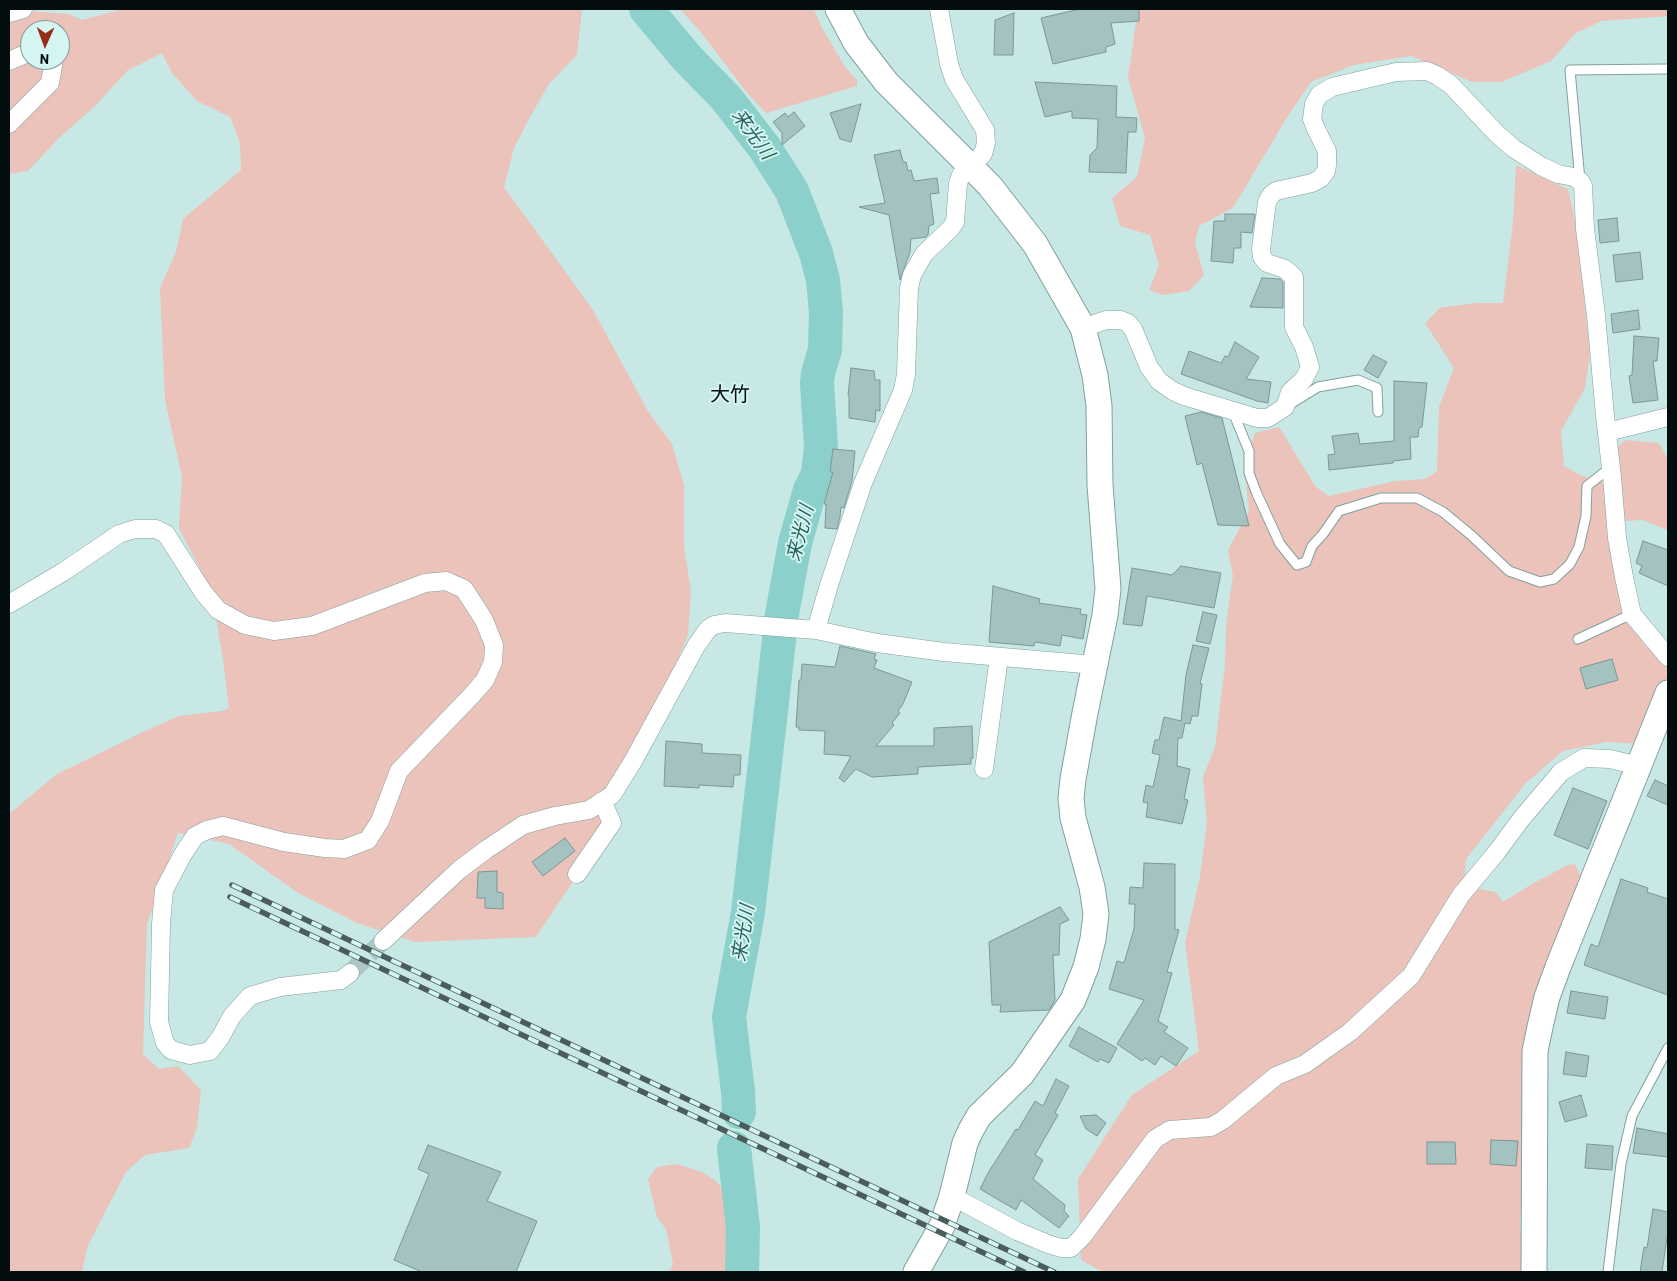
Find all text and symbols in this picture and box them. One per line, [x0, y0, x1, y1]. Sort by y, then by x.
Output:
north arrow [20, 20, 70, 70]
text: N [40, 51, 49, 68]
water label: 来光川 [727, 104, 779, 164]
district label: 大竹 [710, 382, 750, 406]
water label: 来光川 [782, 503, 818, 563]
water label: 来光川 [727, 903, 759, 963]

